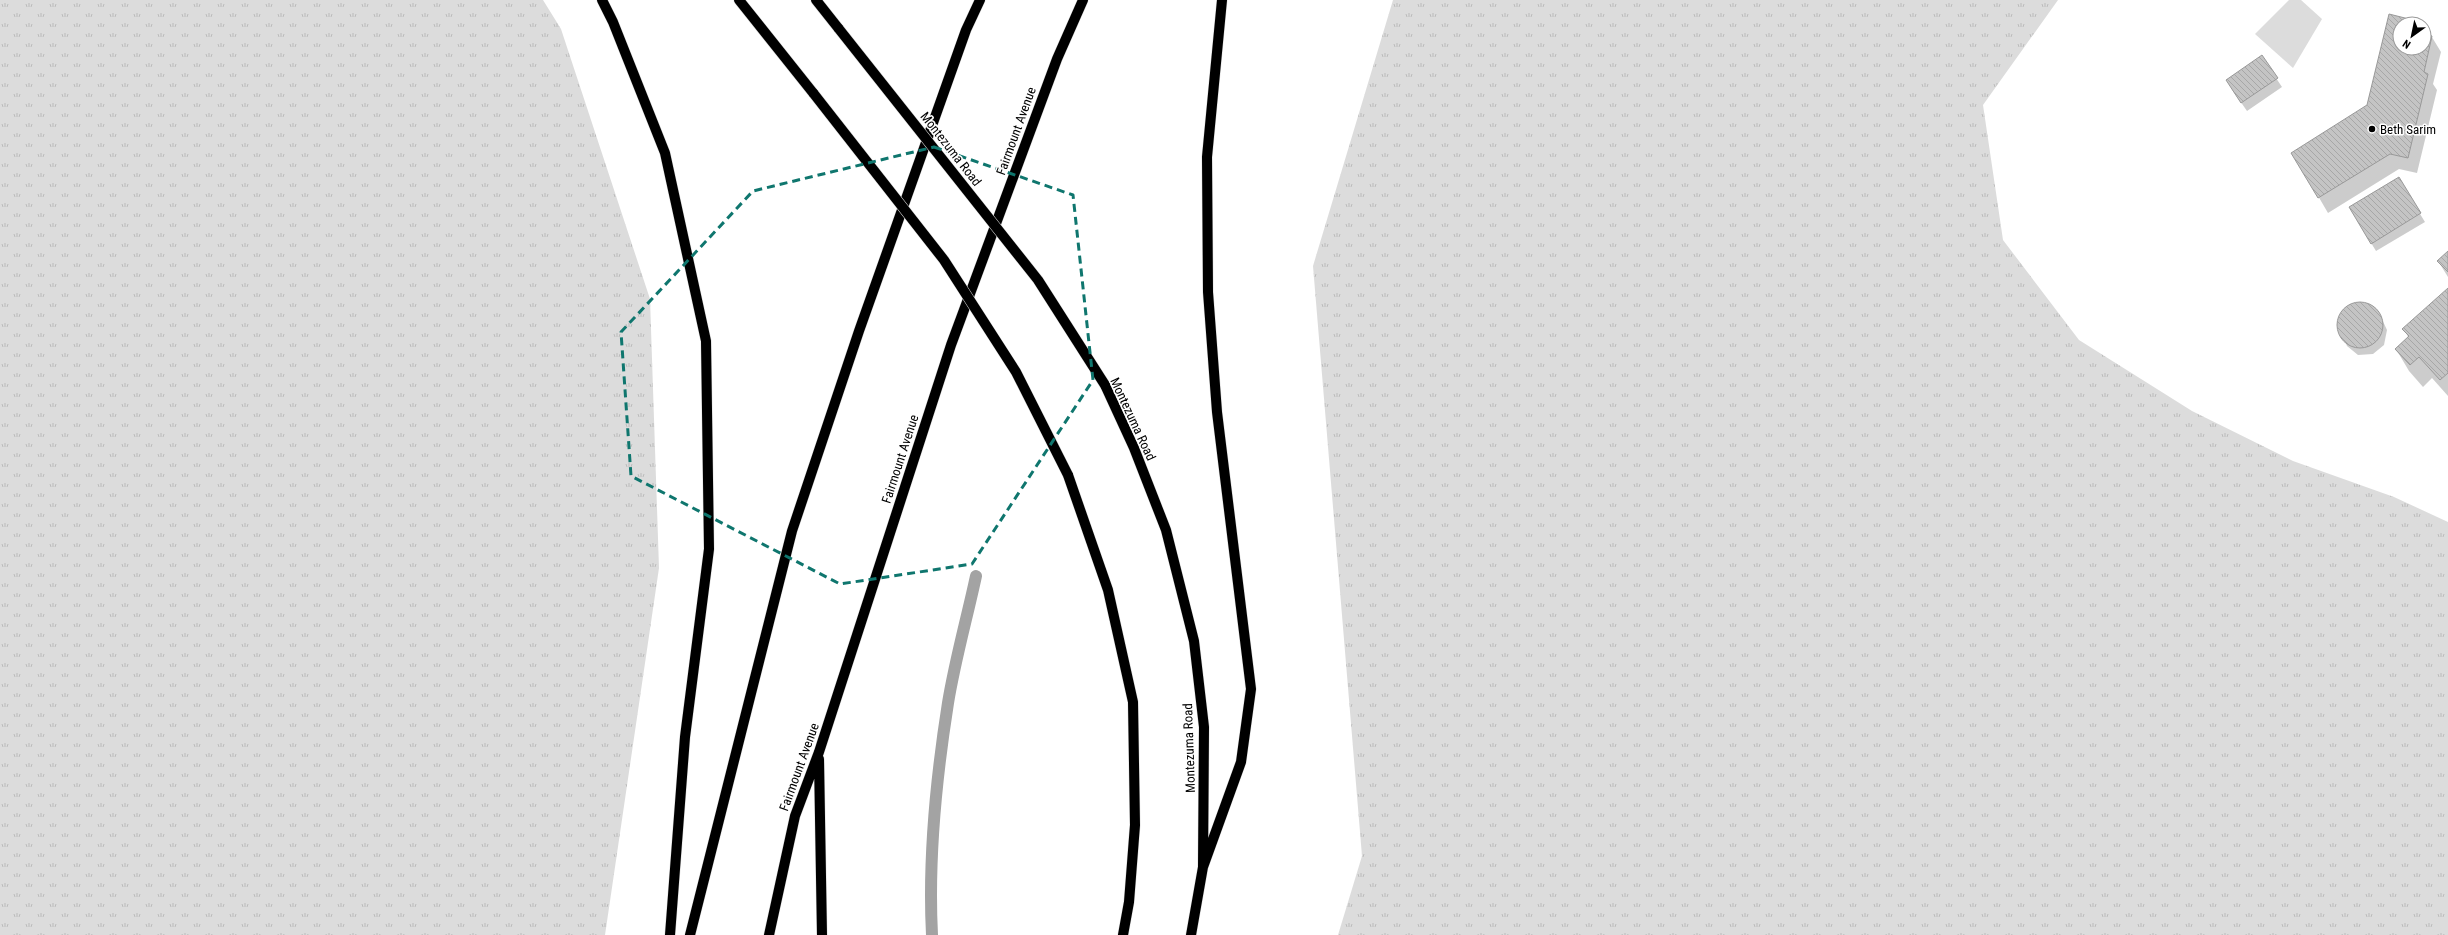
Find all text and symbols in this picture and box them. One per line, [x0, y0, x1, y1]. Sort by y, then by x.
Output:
north arrow [2392, 16, 2432, 56]
text: N [2400, 37, 2413, 51]
street label: Fairmount Avenue [993, 85, 1039, 177]
street label: Montezuma Road [917, 109, 985, 189]
place label: Beth Sarim [2380, 122, 2436, 137]
marker: Beth Sarim [2367, 124, 2377, 134]
street label: Montezuma Road [1107, 375, 1159, 463]
street label: Fairmount Avenue [879, 413, 921, 505]
street label: Montezuma Road [1180, 703, 1198, 793]
street label: Fairmount Avenue [776, 721, 822, 813]

